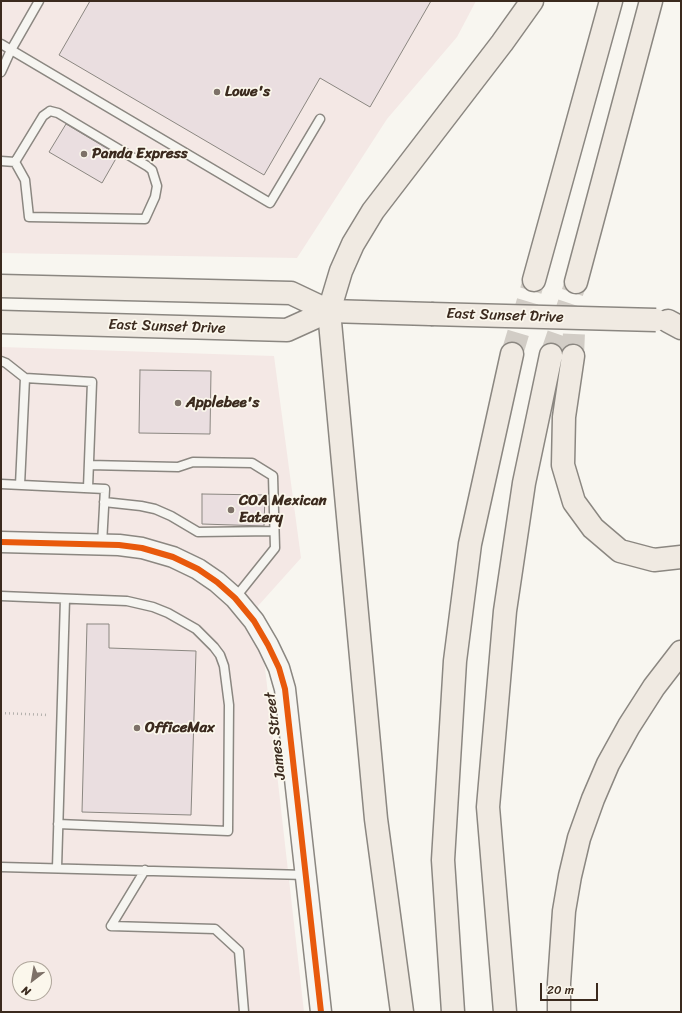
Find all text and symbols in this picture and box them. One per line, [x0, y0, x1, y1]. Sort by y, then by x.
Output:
place label: Lowe's [225, 83, 270, 101]
marker: Lowe's [212, 87, 222, 97]
place label: Panda Express [92, 145, 188, 163]
marker: Panda Express [79, 149, 89, 159]
street label: East Sunset Drive [446, 305, 564, 327]
street label: East Sunset Drive [108, 316, 226, 338]
place label: Applebee's [186, 394, 259, 412]
marker: Applebee's [173, 398, 183, 408]
place label: COA Mexican Eatery [239, 492, 327, 527]
marker: COA Mexican Eatery [226, 505, 236, 515]
street label: James Street [262, 691, 290, 781]
place label: OfficeMax [145, 719, 215, 737]
marker: OfficeMax [132, 723, 142, 733]
north arrow [12, 961, 52, 1001]
scale bar [542, 975, 600, 1001]
text: 20 m [547, 979, 574, 1001]
text: N [18, 981, 34, 1001]

